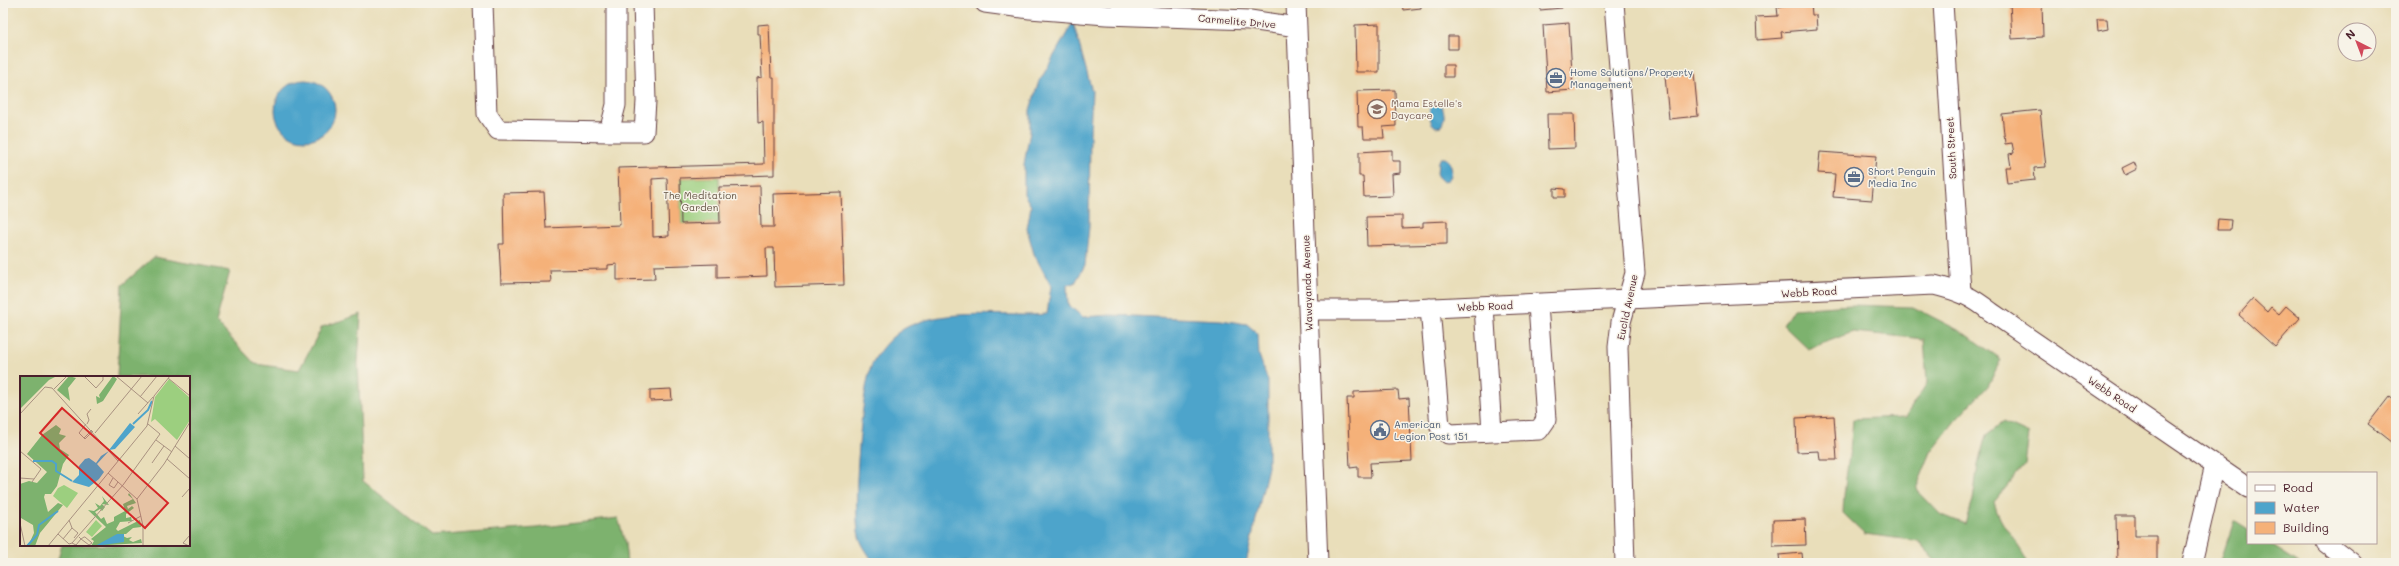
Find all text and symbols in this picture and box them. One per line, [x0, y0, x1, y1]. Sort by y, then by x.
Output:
street label: Carmelite Drive [1197, 11, 1277, 31]
north arrow [2337, 22, 2377, 62]
text: N [2342, 26, 2358, 43]
place label: Home Solutions/Property Management [1570, 65, 1693, 91]
office icon: Home Solutions/Property Management [1545, 67, 1567, 89]
place label: Mama Estelle's Daycare [1391, 96, 1462, 122]
school or university icon: Mama Estelle's Daycare [1366, 98, 1388, 120]
street label: South Street [1942, 117, 1960, 179]
place label: Short Penguin Media Inc [1868, 164, 1936, 190]
office icon: Short Penguin Media Inc [1843, 166, 1865, 188]
park label: The Meditation Garden [663, 188, 737, 214]
street label: Wawayanda Avenue [1298, 235, 1316, 331]
street label: Euclid Avenue [1613, 273, 1641, 341]
street label: Webb Road [1781, 284, 1837, 300]
street label: Webb Road [1457, 298, 1513, 314]
street label: Webb Road [2085, 373, 2139, 415]
inset map [20, 376, 190, 546]
place label: American Legion Post 151 [1394, 417, 1468, 443]
public building icon: American Legion Post 151 [1369, 419, 1391, 441]
legend [2247, 472, 2377, 544]
text: Road [2283, 479, 2313, 495]
text: Water [2283, 499, 2320, 515]
text: Building [2283, 519, 2329, 535]

